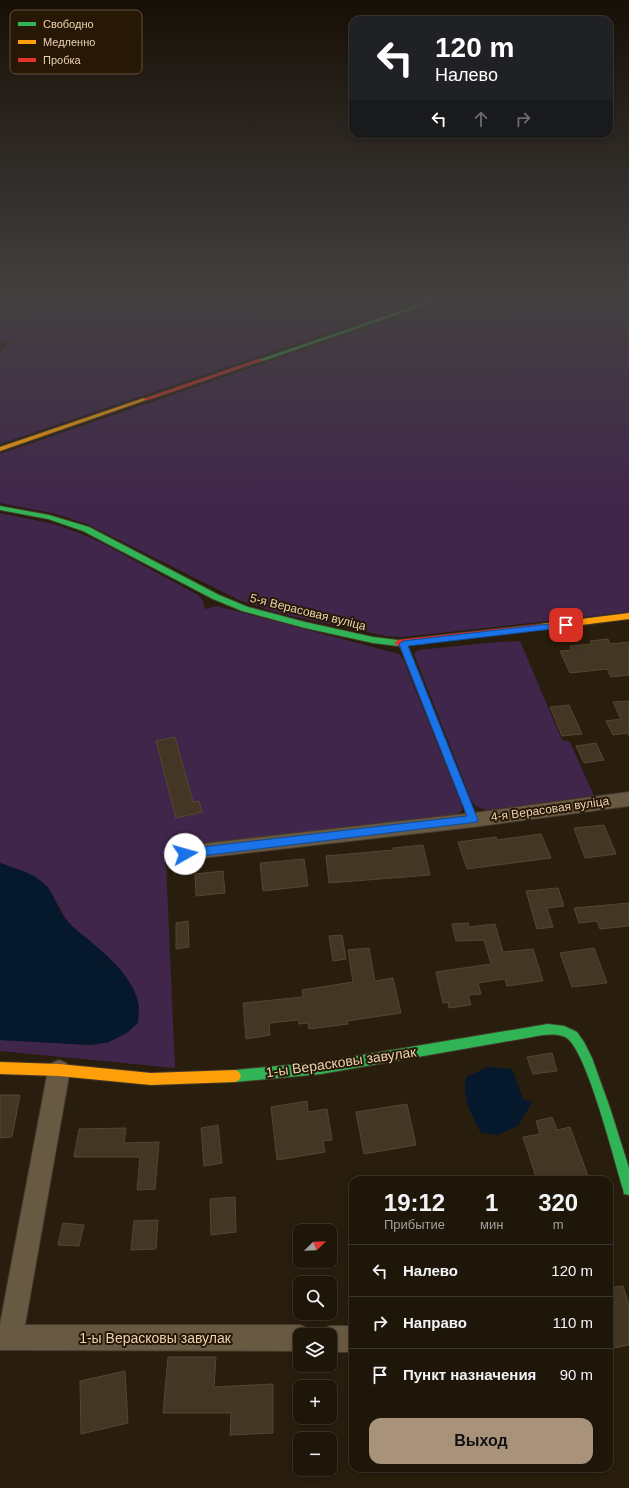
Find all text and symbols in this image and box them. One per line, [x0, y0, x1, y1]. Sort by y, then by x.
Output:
legend [10, 10, 142, 74]
text: Свободно [43, 18, 94, 30]
icon: left [369, 32, 421, 84]
text: 120 m [435, 32, 514, 63]
text: Медленно [43, 36, 95, 48]
text: Пробка [43, 54, 81, 66]
text: Налево [435, 65, 498, 85]
icon: left [428, 108, 450, 130]
icon: ahead [470, 108, 492, 130]
icon: right [512, 108, 534, 130]
street label: 5-я Верасовая вуліца [248, 591, 368, 633]
pin [549, 608, 583, 642]
icon: arrive [555, 614, 577, 636]
street label: 4-я Верасовая вуліца [490, 794, 610, 824]
position arrow [164, 833, 206, 875]
street label: 1-ы Верасковы завулак [265, 1043, 418, 1080]
text: 19:12 [384, 1189, 445, 1216]
text: 1 [485, 1189, 498, 1216]
text: 320 [538, 1189, 578, 1216]
text: Прибытие [384, 1217, 445, 1232]
text: мин [480, 1217, 503, 1232]
text: m [553, 1217, 564, 1232]
north arrow [293, 1224, 337, 1268]
map controls [293, 1224, 337, 1476]
icon: left [369, 1260, 391, 1282]
text: Налево [403, 1262, 458, 1279]
text: 120 m [551, 1262, 593, 1279]
button: search [293, 1276, 337, 1320]
icon: right [369, 1312, 391, 1334]
text: Направо [403, 1314, 467, 1331]
text: 110 m [552, 1314, 593, 1331]
button: layers [293, 1328, 337, 1372]
street label: 1-ы Верасковы завулак [79, 1330, 232, 1346]
icon: arrive [369, 1364, 391, 1386]
text: Пункт назначения [403, 1366, 536, 1383]
text: 90 m [560, 1366, 593, 1383]
button: + [293, 1380, 337, 1424]
button: Выход [369, 1418, 593, 1464]
button: − [293, 1432, 337, 1476]

